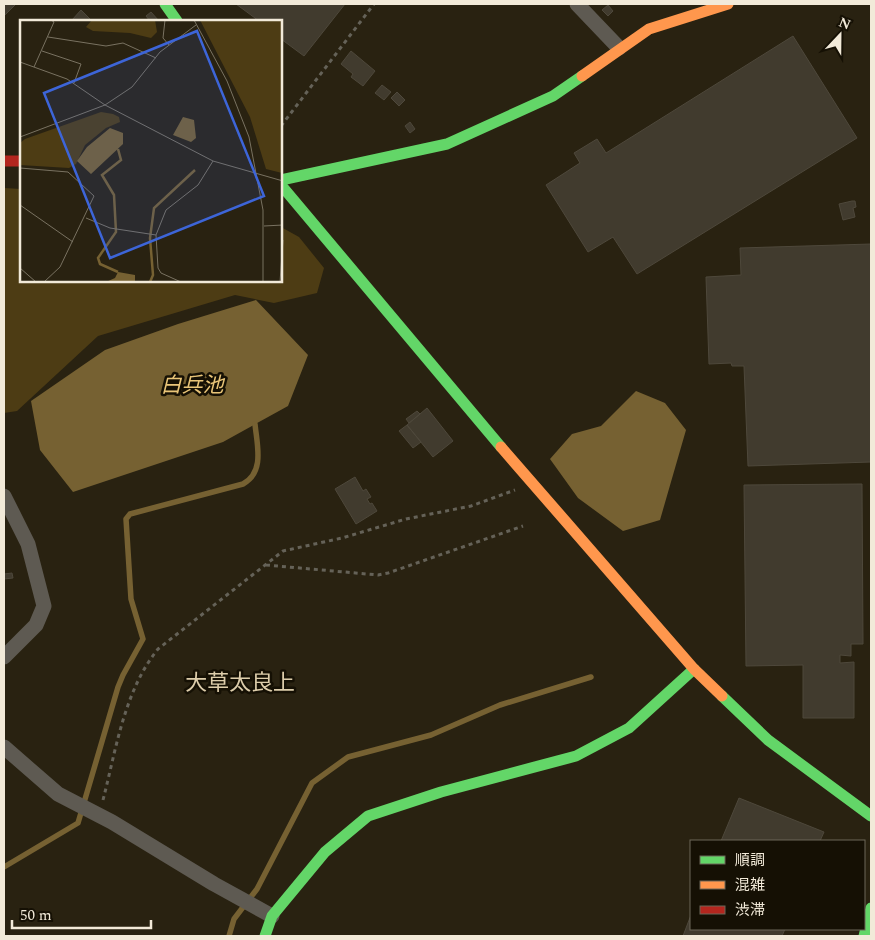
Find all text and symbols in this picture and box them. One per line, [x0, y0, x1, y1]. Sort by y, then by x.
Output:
north arrow [815, 10, 865, 60]
text: N [835, 12, 854, 35]
inset map [20, 20, 282, 282]
water label: 白兵池 [161, 370, 225, 402]
district label: 大草太良上 [185, 667, 295, 700]
legend [690, 840, 865, 930]
text: 順調 [735, 849, 765, 872]
text: 混雑 [735, 874, 765, 897]
scale bar [12, 898, 151, 930]
text: 渋滞 [735, 899, 765, 922]
text: 50 m [20, 904, 52, 927]

